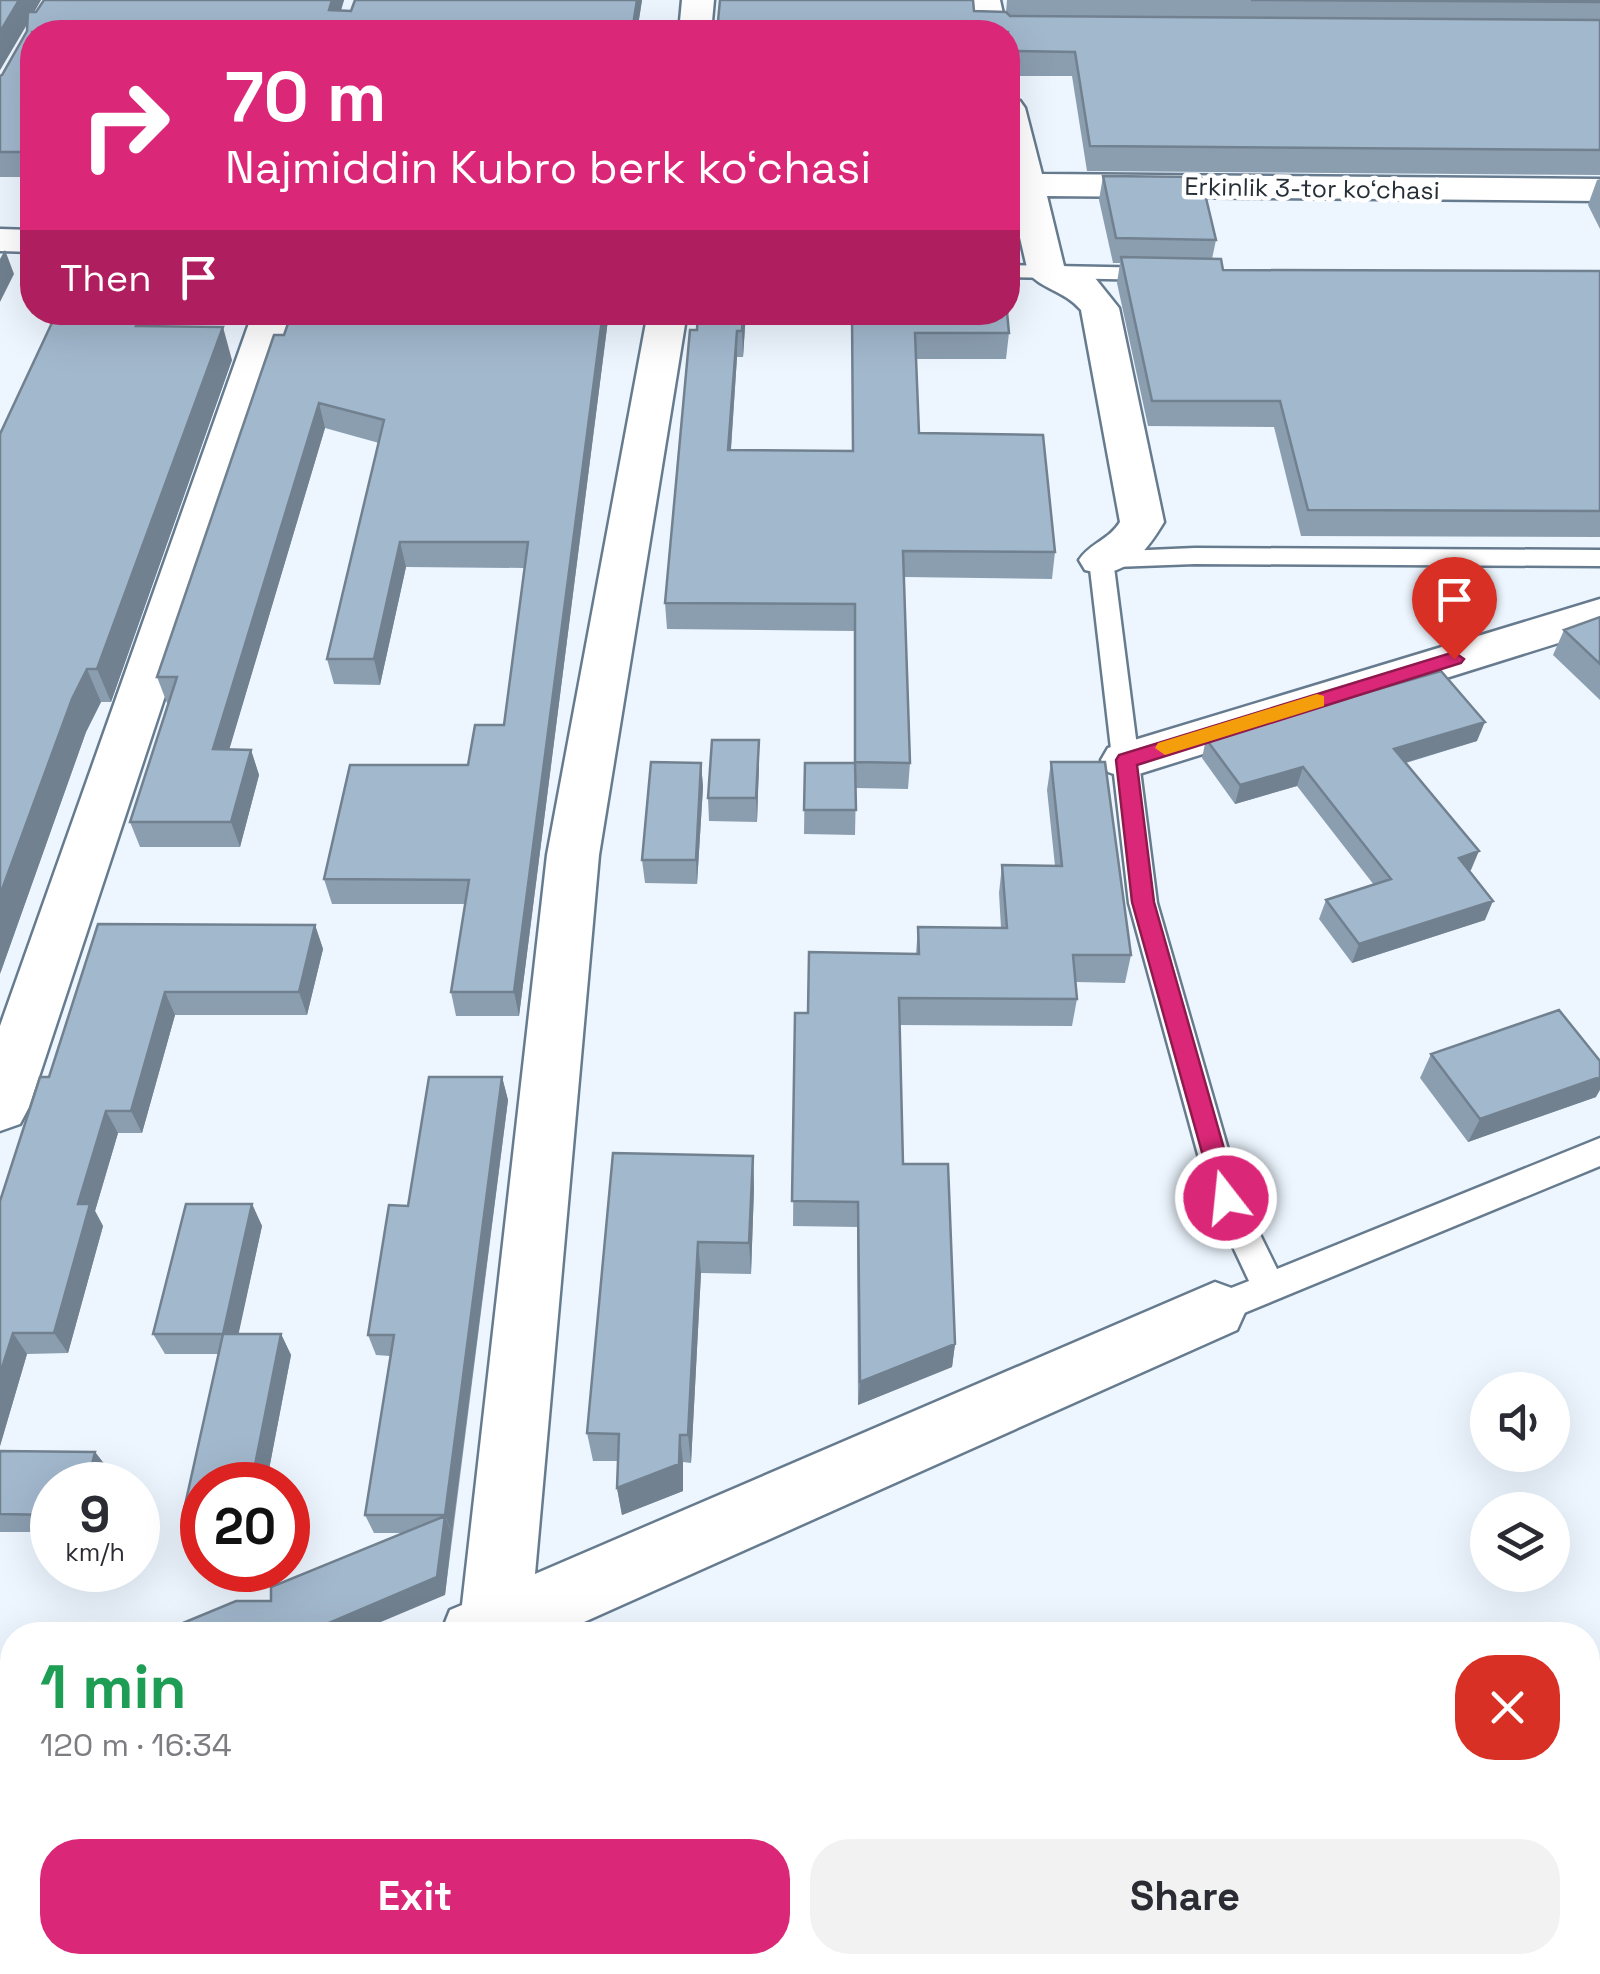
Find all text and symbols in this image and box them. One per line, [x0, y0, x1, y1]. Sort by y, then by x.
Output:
text: 70 m [225, 52, 386, 141]
icon: right [60, 60, 190, 190]
text: Najmiddin Kubro berk koʻchasi [225, 139, 871, 196]
street label: Erkinlik 3-tor koʻchasi [1184, 170, 1440, 206]
icon: arrive [171, 250, 226, 305]
text: Then [60, 254, 151, 302]
pin [1412, 557, 1497, 660]
icon: arrive [1427, 572, 1482, 627]
position arrow [1174, 1146, 1278, 1250]
map controls [1470, 1372, 1570, 1592]
button: sound [1470, 1372, 1570, 1472]
speed limit sign: 20 [180, 1462, 310, 1592]
text: 9 [80, 1483, 110, 1547]
button: layers [1470, 1492, 1570, 1592]
text: km/h [65, 1536, 125, 1568]
text: 1 min [40, 1649, 187, 1726]
button: close [1455, 1655, 1560, 1760]
text: 120 m · 16:34 [40, 1725, 232, 1765]
button: Exit [40, 1839, 790, 1954]
button: Share [810, 1839, 1560, 1954]

